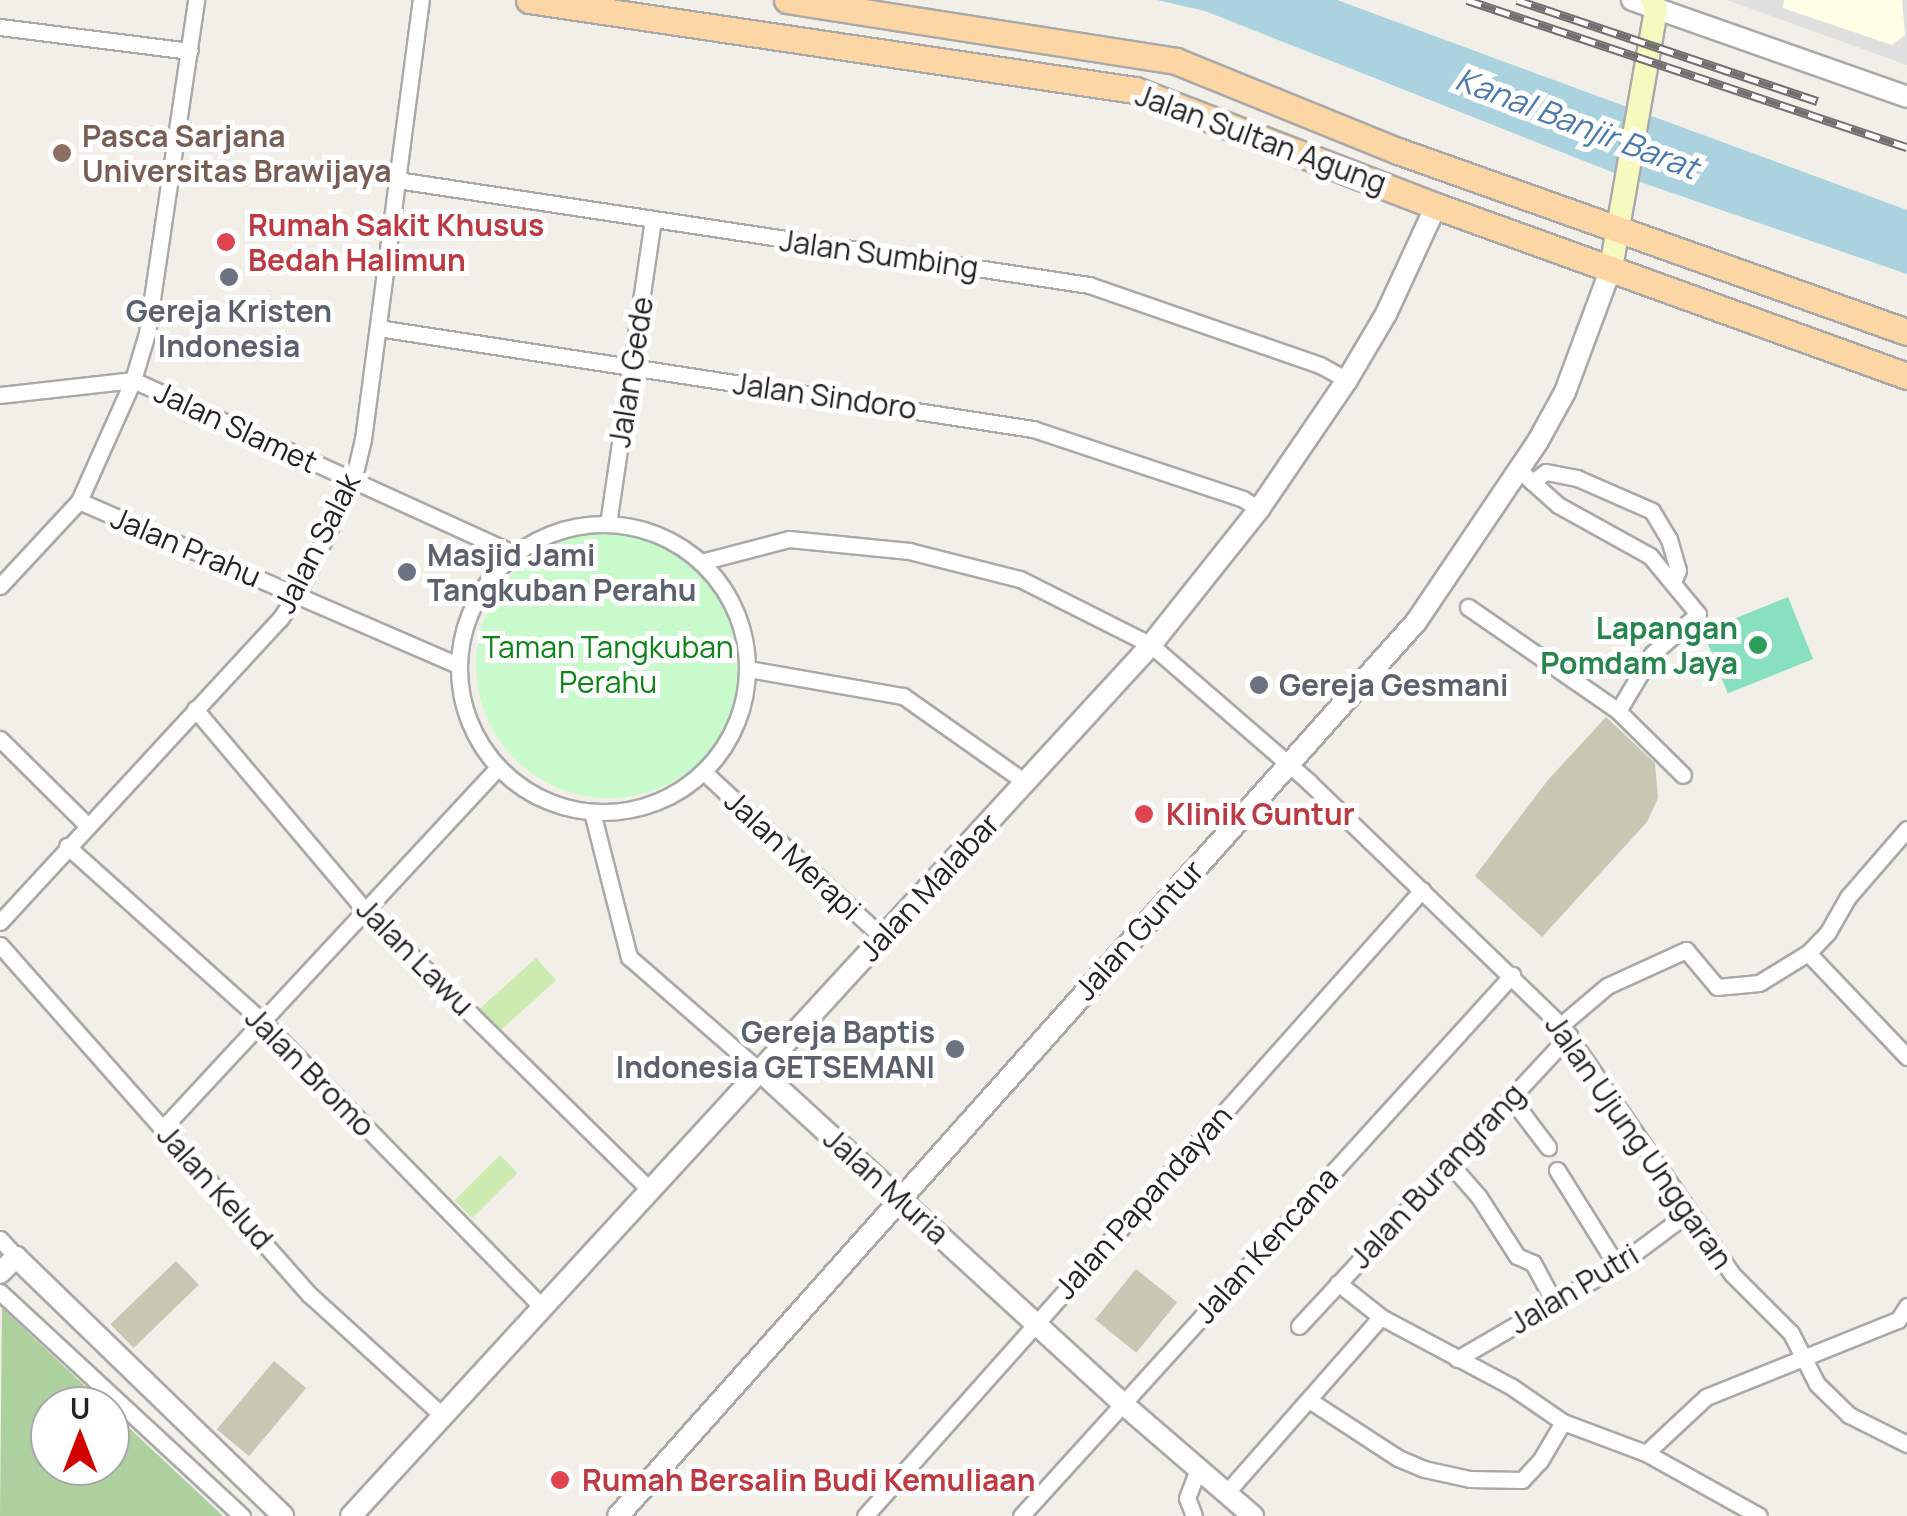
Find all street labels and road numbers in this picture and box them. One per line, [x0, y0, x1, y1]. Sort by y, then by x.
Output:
street label: Jalan Sultan Agung [1131, 77, 1391, 201]
street label: Jalan Sumbing [777, 222, 981, 286]
street label: Jalan Gede [601, 294, 661, 450]
street label: Jalan Sindoro [731, 365, 919, 427]
street label: Jalan Slamet [149, 374, 323, 480]
street label: Jalan Salak [267, 467, 367, 619]
street label: Jalan Prahu [106, 499, 266, 595]
street label: Jalan Merapi [718, 783, 868, 927]
street label: Jalan Malabar [851, 806, 1007, 968]
street label: Jalan Guntur [1067, 853, 1211, 1007]
street label: Jalan Lawu [349, 891, 481, 1023]
street label: Jalan Bromo [238, 1000, 382, 1144]
street label: Jalan Ujung Unggaran [1538, 1008, 1740, 1276]
street label: Jalan Burangrang [1342, 1076, 1532, 1276]
street label: Jalan Papandayan [1047, 1098, 1239, 1306]
street label: Jalan Kelud [150, 1117, 280, 1257]
street label: Jalan Muria [816, 1121, 956, 1251]
street label: Jalan Kencana [1187, 1160, 1345, 1330]
street label: Jalan Putri [1503, 1237, 1645, 1341]

